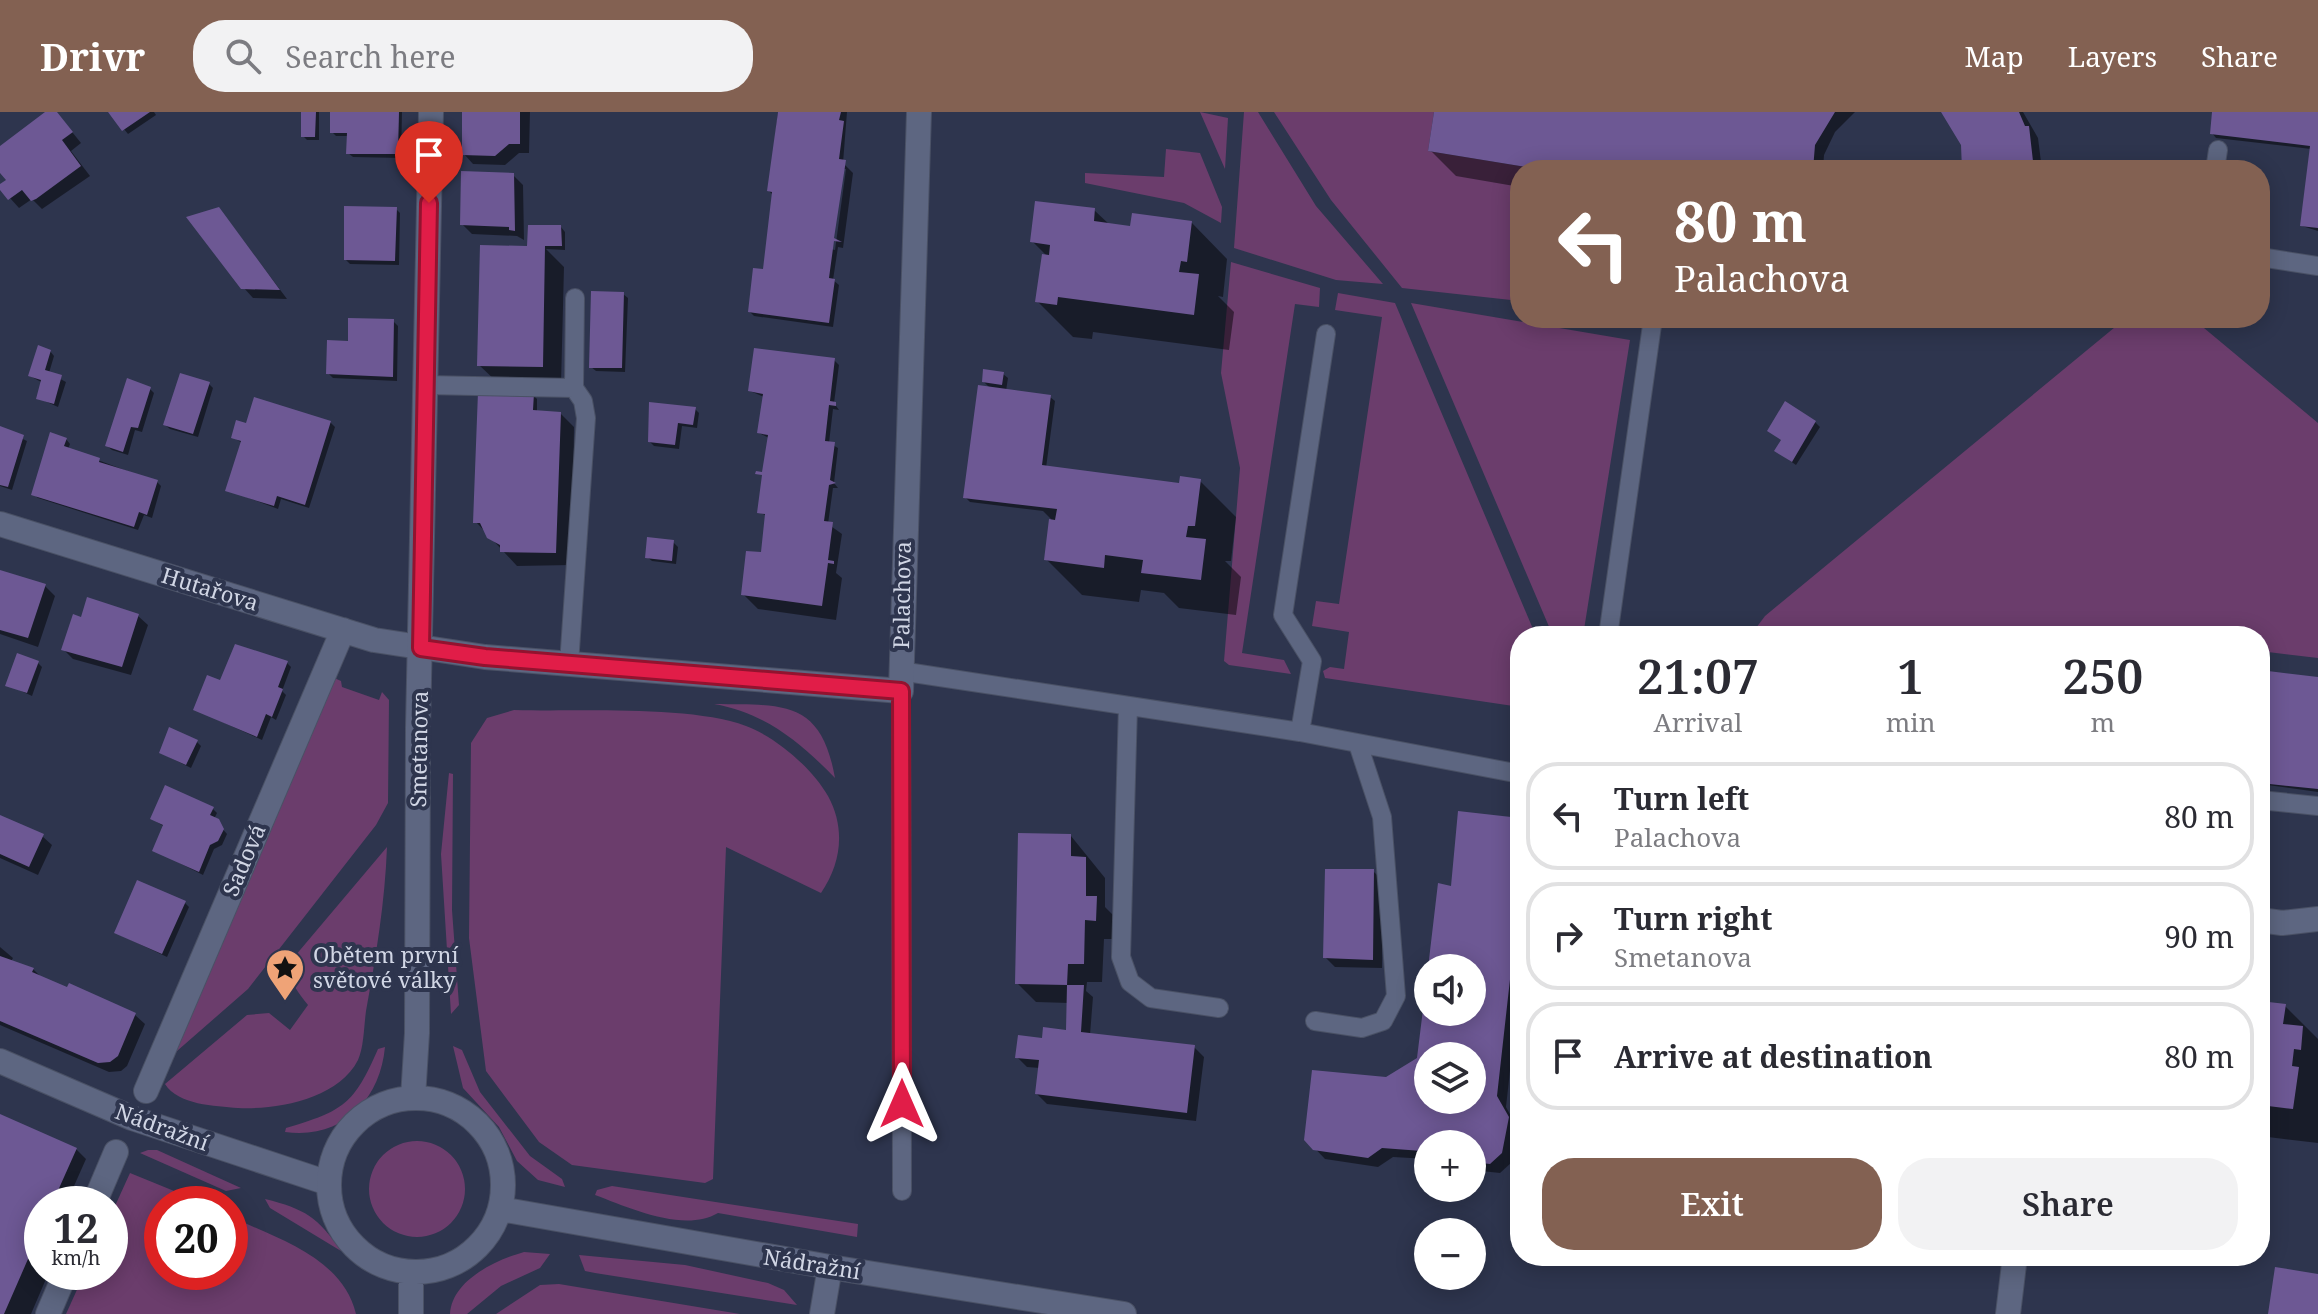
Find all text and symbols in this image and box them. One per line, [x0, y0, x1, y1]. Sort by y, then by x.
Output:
search box [193, 20, 753, 92]
text: Drivr [40, 30, 145, 82]
icon: search [221, 34, 265, 78]
text: Search here [285, 36, 456, 77]
text: Map [1965, 37, 2024, 75]
text: Layers [2068, 37, 2157, 75]
text: Share [2201, 37, 2278, 75]
pin [395, 121, 463, 203]
icon: arrive [407, 133, 451, 177]
text: 80 m [1674, 182, 1807, 258]
icon: left [1542, 192, 1646, 296]
text: Palachova [1674, 254, 1850, 303]
street label: Palachova [885, 541, 917, 649]
street label: Hutařova [158, 559, 262, 617]
text: 21:07 [1637, 643, 1759, 708]
text: 1 [1897, 643, 1924, 708]
text: 250 [2062, 643, 2143, 708]
street label: Smetanova [402, 690, 434, 808]
text: Arrival [1653, 704, 1742, 740]
text: min [1886, 704, 1935, 740]
text: m [2090, 704, 2115, 740]
text: Turn left [1614, 778, 1749, 819]
icon: left [1546, 794, 1590, 838]
text: 80 m [2164, 796, 2234, 837]
street label: Sadová [214, 819, 272, 900]
text: Palachova [1614, 819, 1741, 855]
text: Turn right [1614, 898, 1772, 939]
icon: right [1546, 914, 1590, 958]
text: 90 m [2164, 916, 2234, 957]
place label: Obětem první světové války [313, 939, 458, 994]
text: Smetanova [1614, 939, 1752, 975]
place icon: Obětem první světové války [264, 947, 306, 1002]
map controls [1414, 954, 1486, 1290]
button: sound [1414, 954, 1486, 1026]
icon: arrive [1546, 1034, 1590, 1078]
text: Arrive at destination [1614, 1036, 1933, 1077]
text: 80 m [2164, 1036, 2234, 1077]
button: layers [1414, 1042, 1486, 1114]
position arrow [860, 1062, 944, 1146]
street label: Nádražní [111, 1095, 213, 1157]
button: + [1414, 1130, 1486, 1202]
button: Exit [1542, 1158, 1882, 1250]
button: Share [1898, 1158, 2238, 1250]
speed limit sign: 20 [144, 1186, 248, 1290]
text: 12 [53, 1200, 99, 1255]
button: − [1414, 1218, 1486, 1290]
street label: Nádražní [762, 1241, 863, 1285]
text: km/h [51, 1244, 101, 1271]

